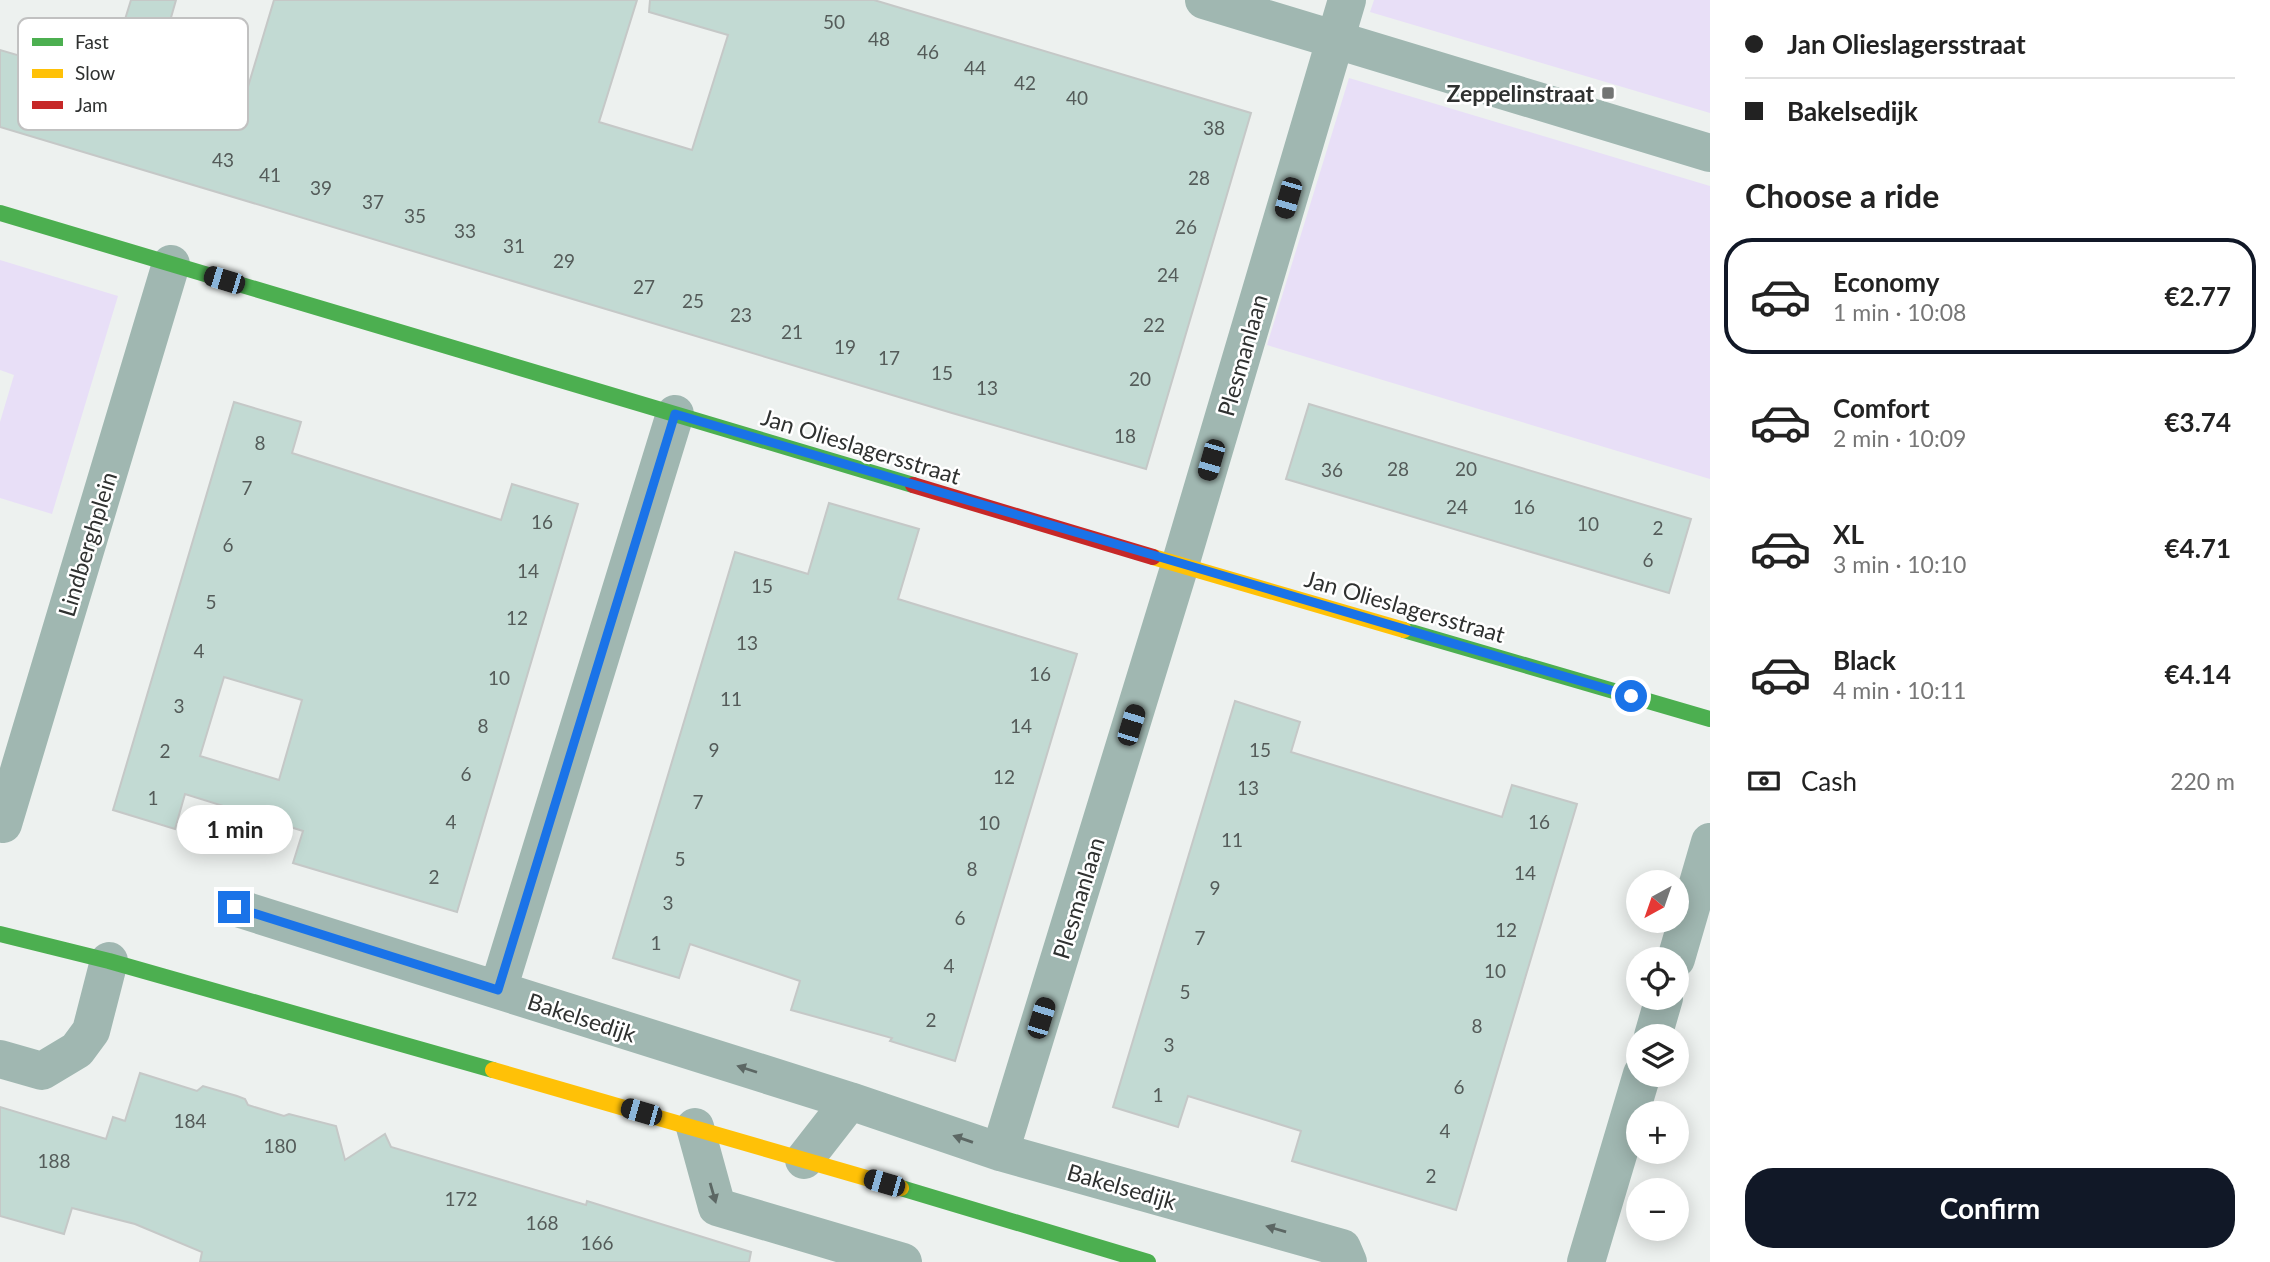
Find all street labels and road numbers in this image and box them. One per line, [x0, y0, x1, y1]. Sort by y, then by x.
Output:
street label: Plesmanlaan [1211, 291, 1273, 419]
street label: Jan Olieslagersstraat [758, 402, 965, 490]
street label: Lindberghplein [52, 468, 122, 620]
street label: Jan Olieslagersstraat [1302, 564, 1509, 648]
street label: Plesmanlaan [1046, 834, 1110, 962]
street label: Bakelsedijk [524, 986, 640, 1048]
street label: Bakelsedijk [1064, 1157, 1180, 1215]

